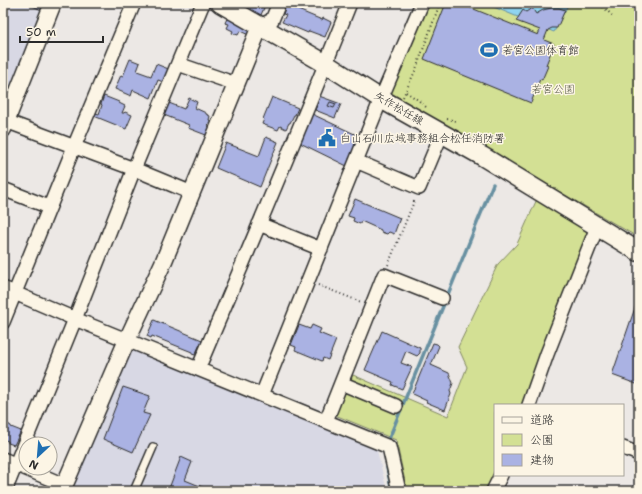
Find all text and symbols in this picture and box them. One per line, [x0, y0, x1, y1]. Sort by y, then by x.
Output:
scale bar [20, 18, 103, 44]
text: 50 m [26, 24, 56, 40]
sports icon: 若宮公園体育館 [479, 40, 499, 60]
place label: 若宮公園体育館 [502, 43, 579, 58]
park label: 若宮公園 [531, 82, 575, 97]
street label: 矢作松任線 [371, 88, 426, 129]
public building icon: 白山石川広域事務組合松任消防署 [317, 128, 337, 148]
place label: 白山石川広域事務組合松任消防署 [340, 131, 505, 146]
legend [494, 404, 624, 476]
text: 道路 [530, 412, 554, 428]
text: 公園 [530, 432, 554, 448]
north arrow [18, 436, 58, 476]
text: 建物 [530, 452, 554, 468]
text: N [26, 456, 41, 473]

